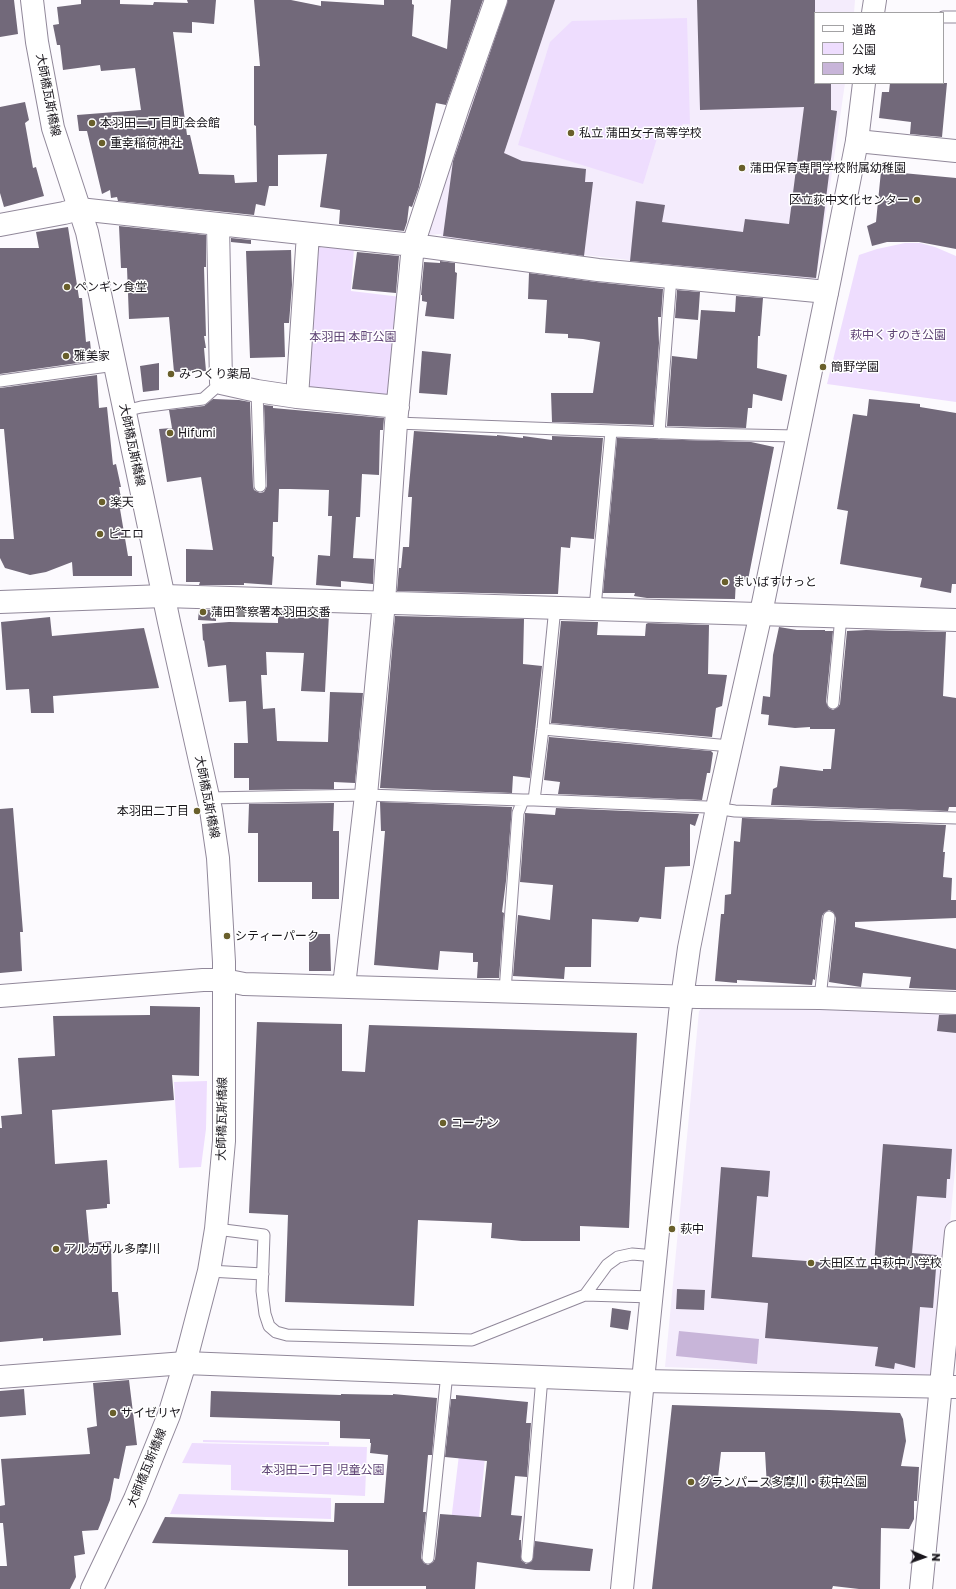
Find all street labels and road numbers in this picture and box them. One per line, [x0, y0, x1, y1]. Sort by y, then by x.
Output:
street label: 大師橋瓦斯橋線 [33, 52, 63, 138]
street label: 大師橋瓦斯橋線 [116, 402, 148, 488]
street label: 大師橋瓦斯橋線 [192, 754, 222, 840]
street label: 大師橋瓦斯橋線 [214, 1077, 230, 1161]
street label: 大師橋瓦斯橋線 [125, 1426, 169, 1510]

